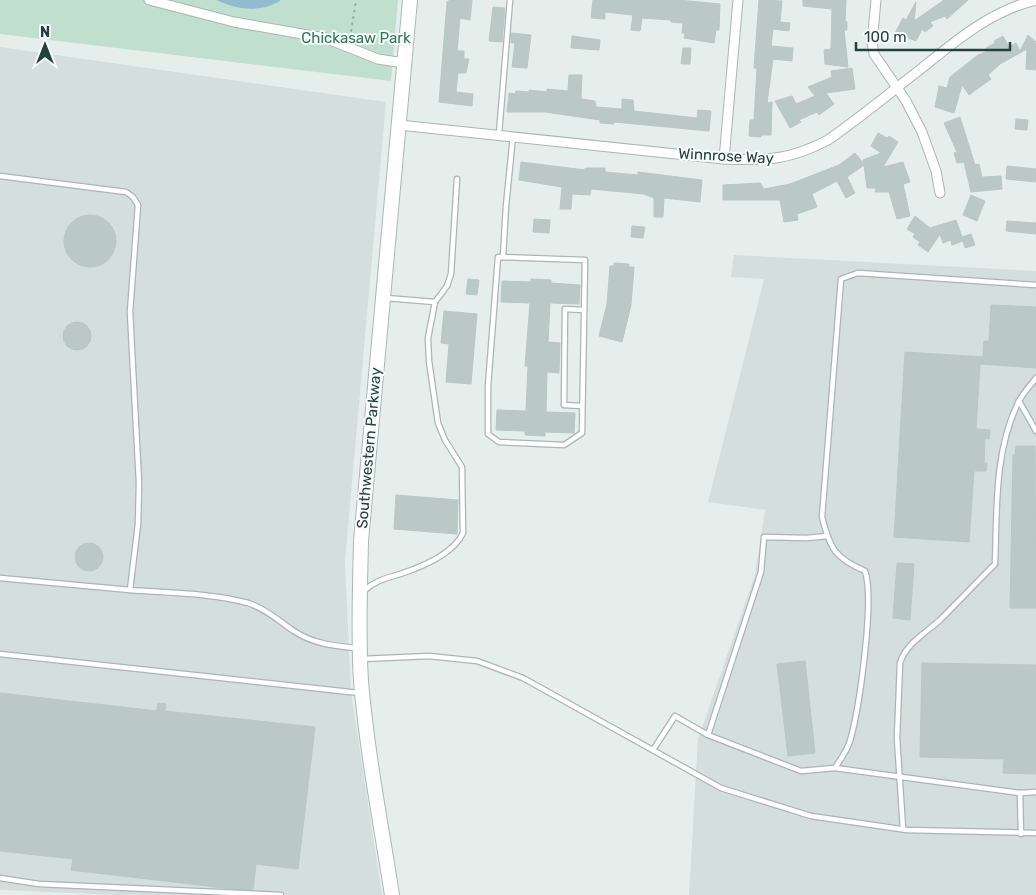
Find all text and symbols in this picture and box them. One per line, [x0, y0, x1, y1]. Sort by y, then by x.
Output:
north arrow [20, 20, 70, 70]
scale bar [856, 20, 1010, 52]
text: N [40, 24, 50, 41]
text: 100 m [864, 28, 906, 46]
park label: Chickasaw Park [301, 29, 411, 47]
street label: Winnrose Way [678, 145, 774, 167]
street label: Southwestern Parkway [353, 367, 385, 529]

